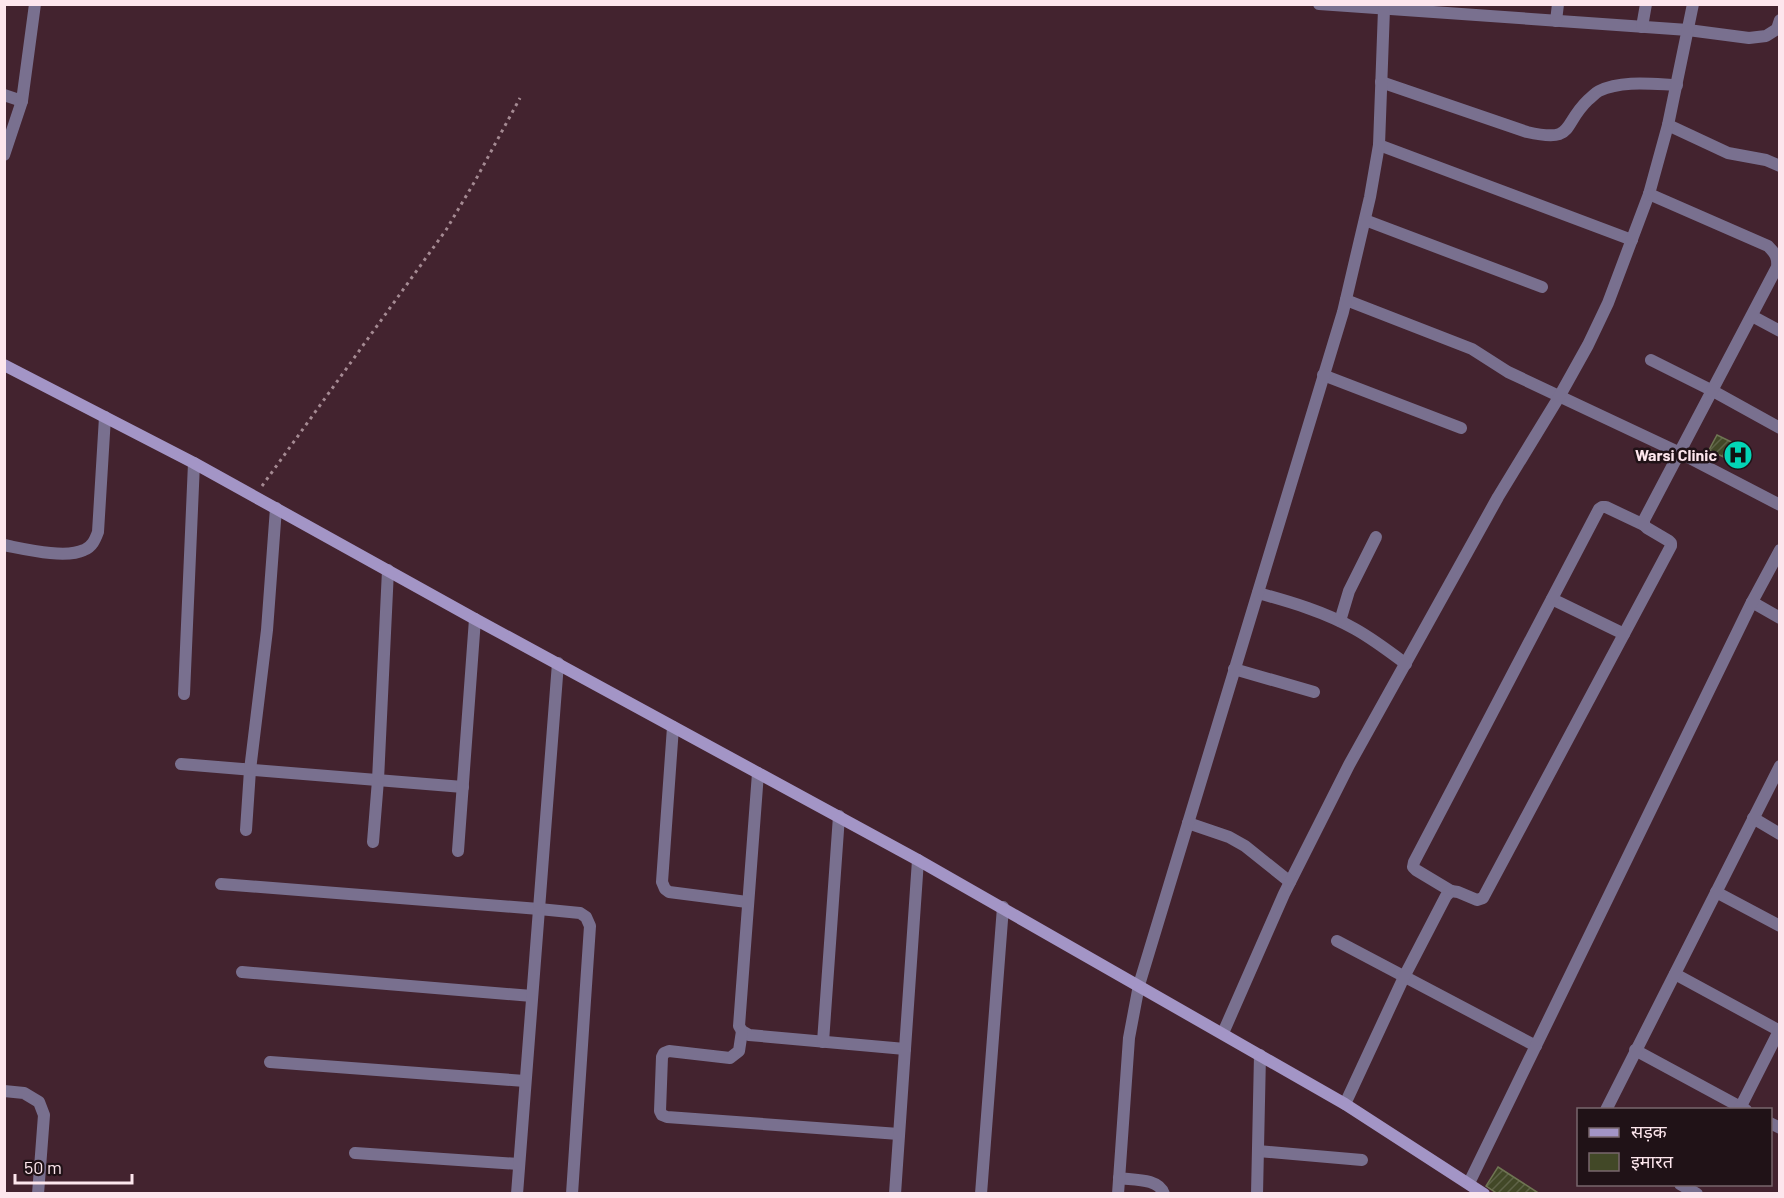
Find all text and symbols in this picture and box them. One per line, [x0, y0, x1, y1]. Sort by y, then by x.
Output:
hospital icon: Warsi Clinic [1722, 439, 1754, 471]
place label: Warsi Clinic [1635, 445, 1717, 464]
legend [1577, 1108, 1772, 1186]
text: सड़क [1631, 1120, 1668, 1142]
scale bar [15, 1147, 132, 1185]
text: इमारत [1631, 1150, 1674, 1172]
text: 50 m [24, 1156, 62, 1178]

